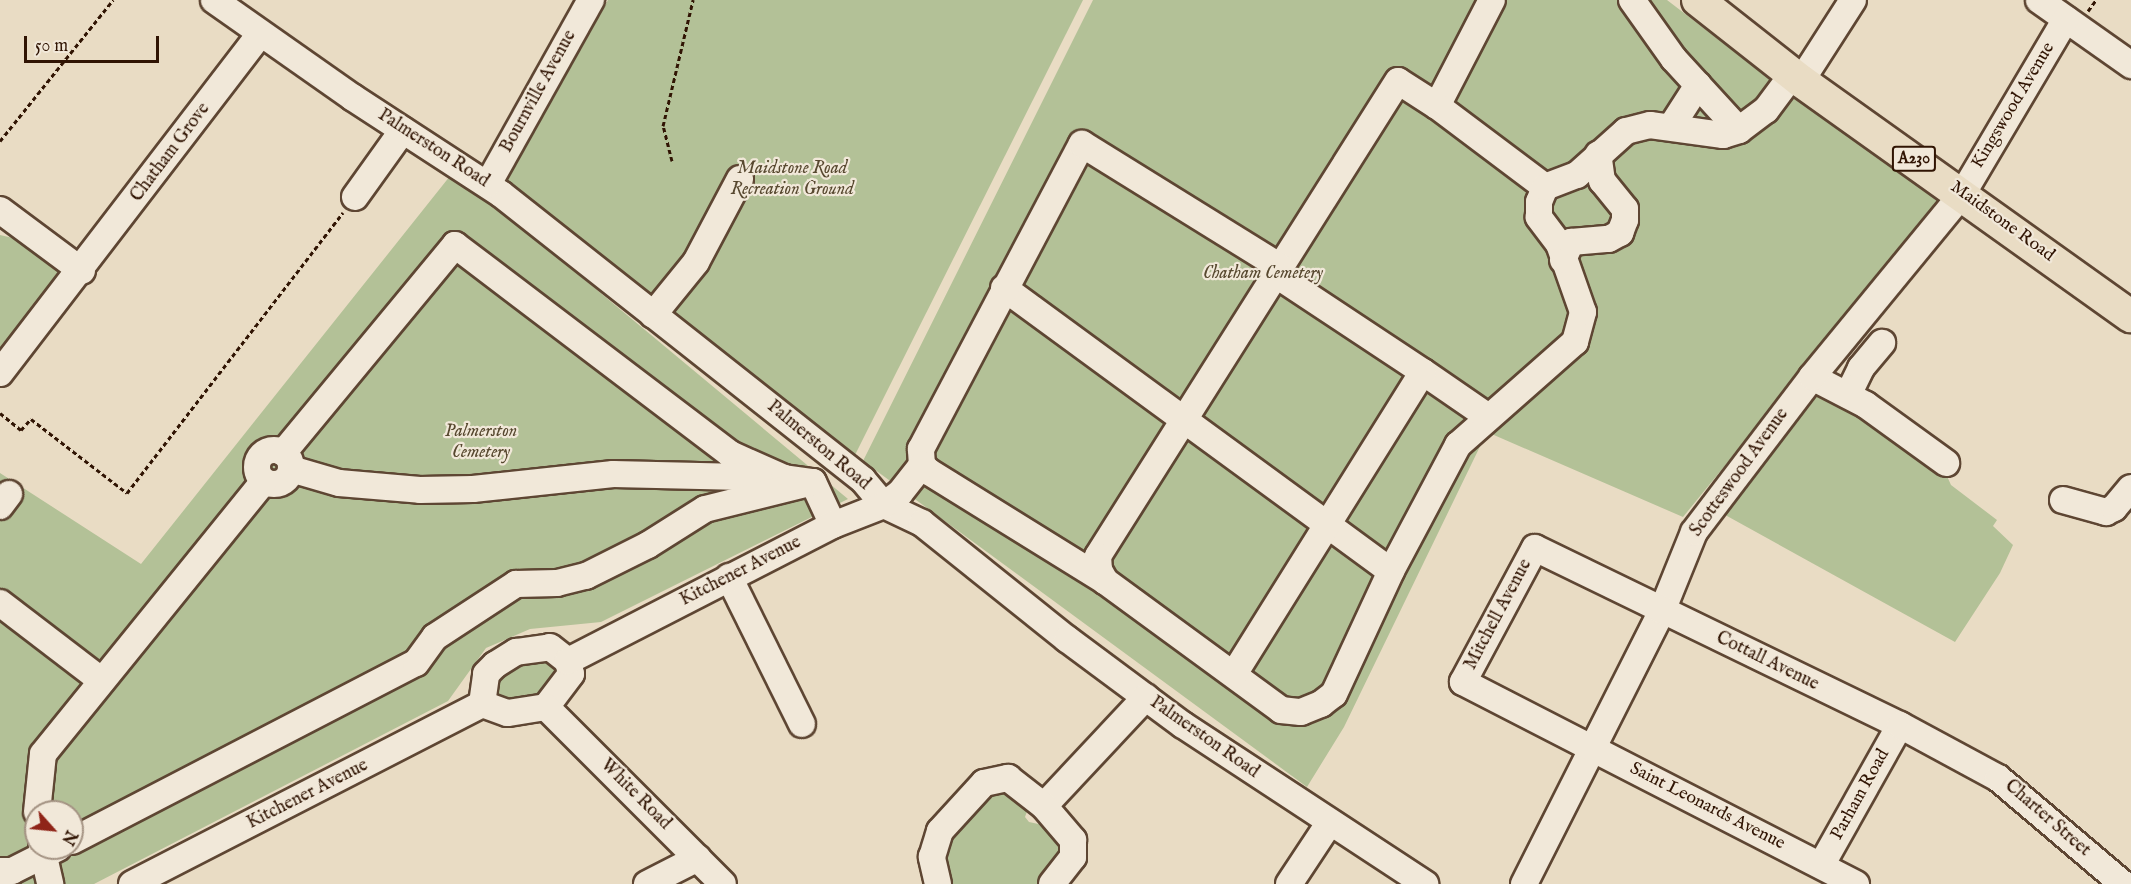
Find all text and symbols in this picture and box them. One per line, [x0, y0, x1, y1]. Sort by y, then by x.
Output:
scale bar [27, 24, 162, 62]
street label: Bournville Avenue [496, 27, 582, 157]
text: 50 m [35, 35, 68, 58]
street label: Kingswood Avenue [1968, 39, 2060, 173]
street label: Chatham Grove [127, 99, 215, 207]
street label: Palmerston Road [373, 105, 493, 193]
road number: A230 [1892, 146, 1936, 172]
park label: Maidstone Road Recreation Ground [730, 159, 854, 201]
street label: Maidstone Road [1946, 177, 2058, 267]
park label: Chatham Cemetery [1203, 263, 1323, 285]
street label: Palmerston Road [762, 397, 874, 495]
street label: Scotteswood Avenue [1686, 405, 1794, 541]
park label: Palmerston Cemetery [445, 422, 517, 464]
street label: Kitchener Avenue [677, 532, 805, 612]
street label: Mitchell Avenue [1461, 556, 1537, 674]
street label: Cottall Avenue [1712, 628, 1822, 696]
street label: Palmerston Road [1145, 692, 1263, 784]
street label: Parham Road [1827, 746, 1895, 844]
street label: Kitchener Avenue [244, 755, 372, 835]
street label: White Road [595, 755, 675, 835]
street label: Saint Leonards Avenue [1626, 759, 1788, 855]
street label: Charter Street [2000, 776, 2094, 862]
north arrow [24, 800, 84, 860]
text: N [56, 827, 80, 848]

